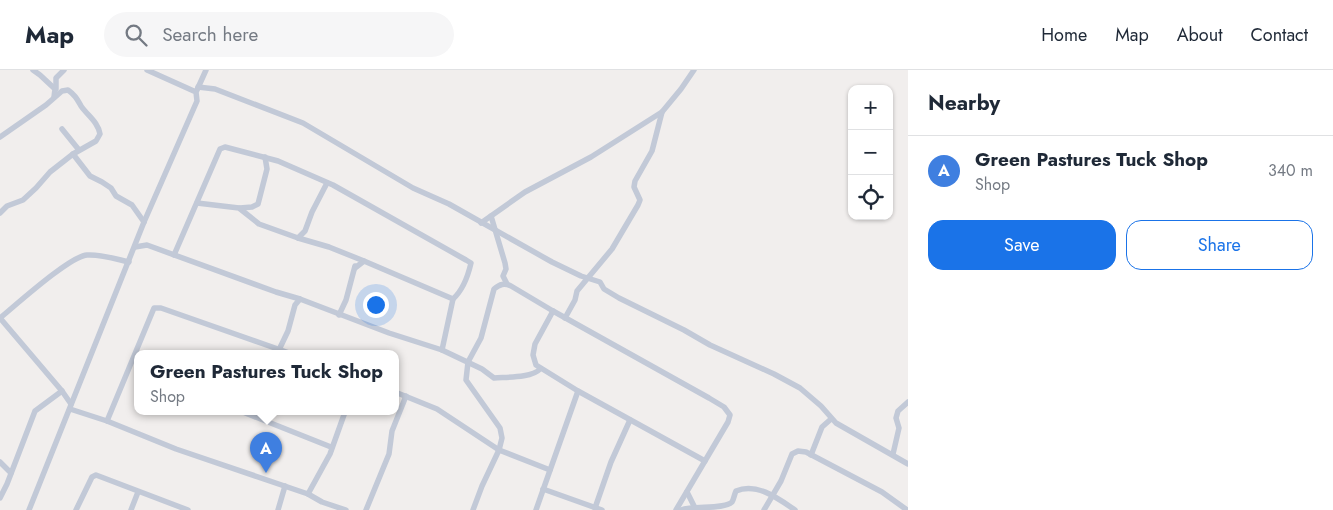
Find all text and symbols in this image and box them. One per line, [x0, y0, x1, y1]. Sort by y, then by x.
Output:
search box [104, 12, 454, 57]
text: Map [25, 17, 74, 52]
icon: search [122, 21, 150, 49]
text: Search here [162, 21, 258, 48]
text: Home [1041, 22, 1087, 48]
text: Map [1115, 22, 1149, 48]
text: About [1177, 22, 1222, 48]
text: Contact [1250, 22, 1308, 48]
map controls [848, 85, 893, 220]
button: + [848, 85, 893, 130]
text: Nearby [928, 88, 1000, 118]
button: − [848, 130, 893, 175]
text: Green Pastures Tuck Shop [975, 146, 1208, 173]
text: A [938, 159, 950, 182]
text: 340 m [1268, 159, 1313, 182]
text: Shop [975, 173, 1010, 196]
button: locate [848, 175, 893, 220]
button: Save [928, 220, 1116, 270]
button: Share [1126, 220, 1313, 270]
your location [363, 292, 389, 318]
popup [134, 350, 399, 415]
text: Green Pastures Tuck Shop [150, 358, 383, 385]
text: Shop [150, 385, 185, 408]
pin: A [250, 432, 282, 473]

